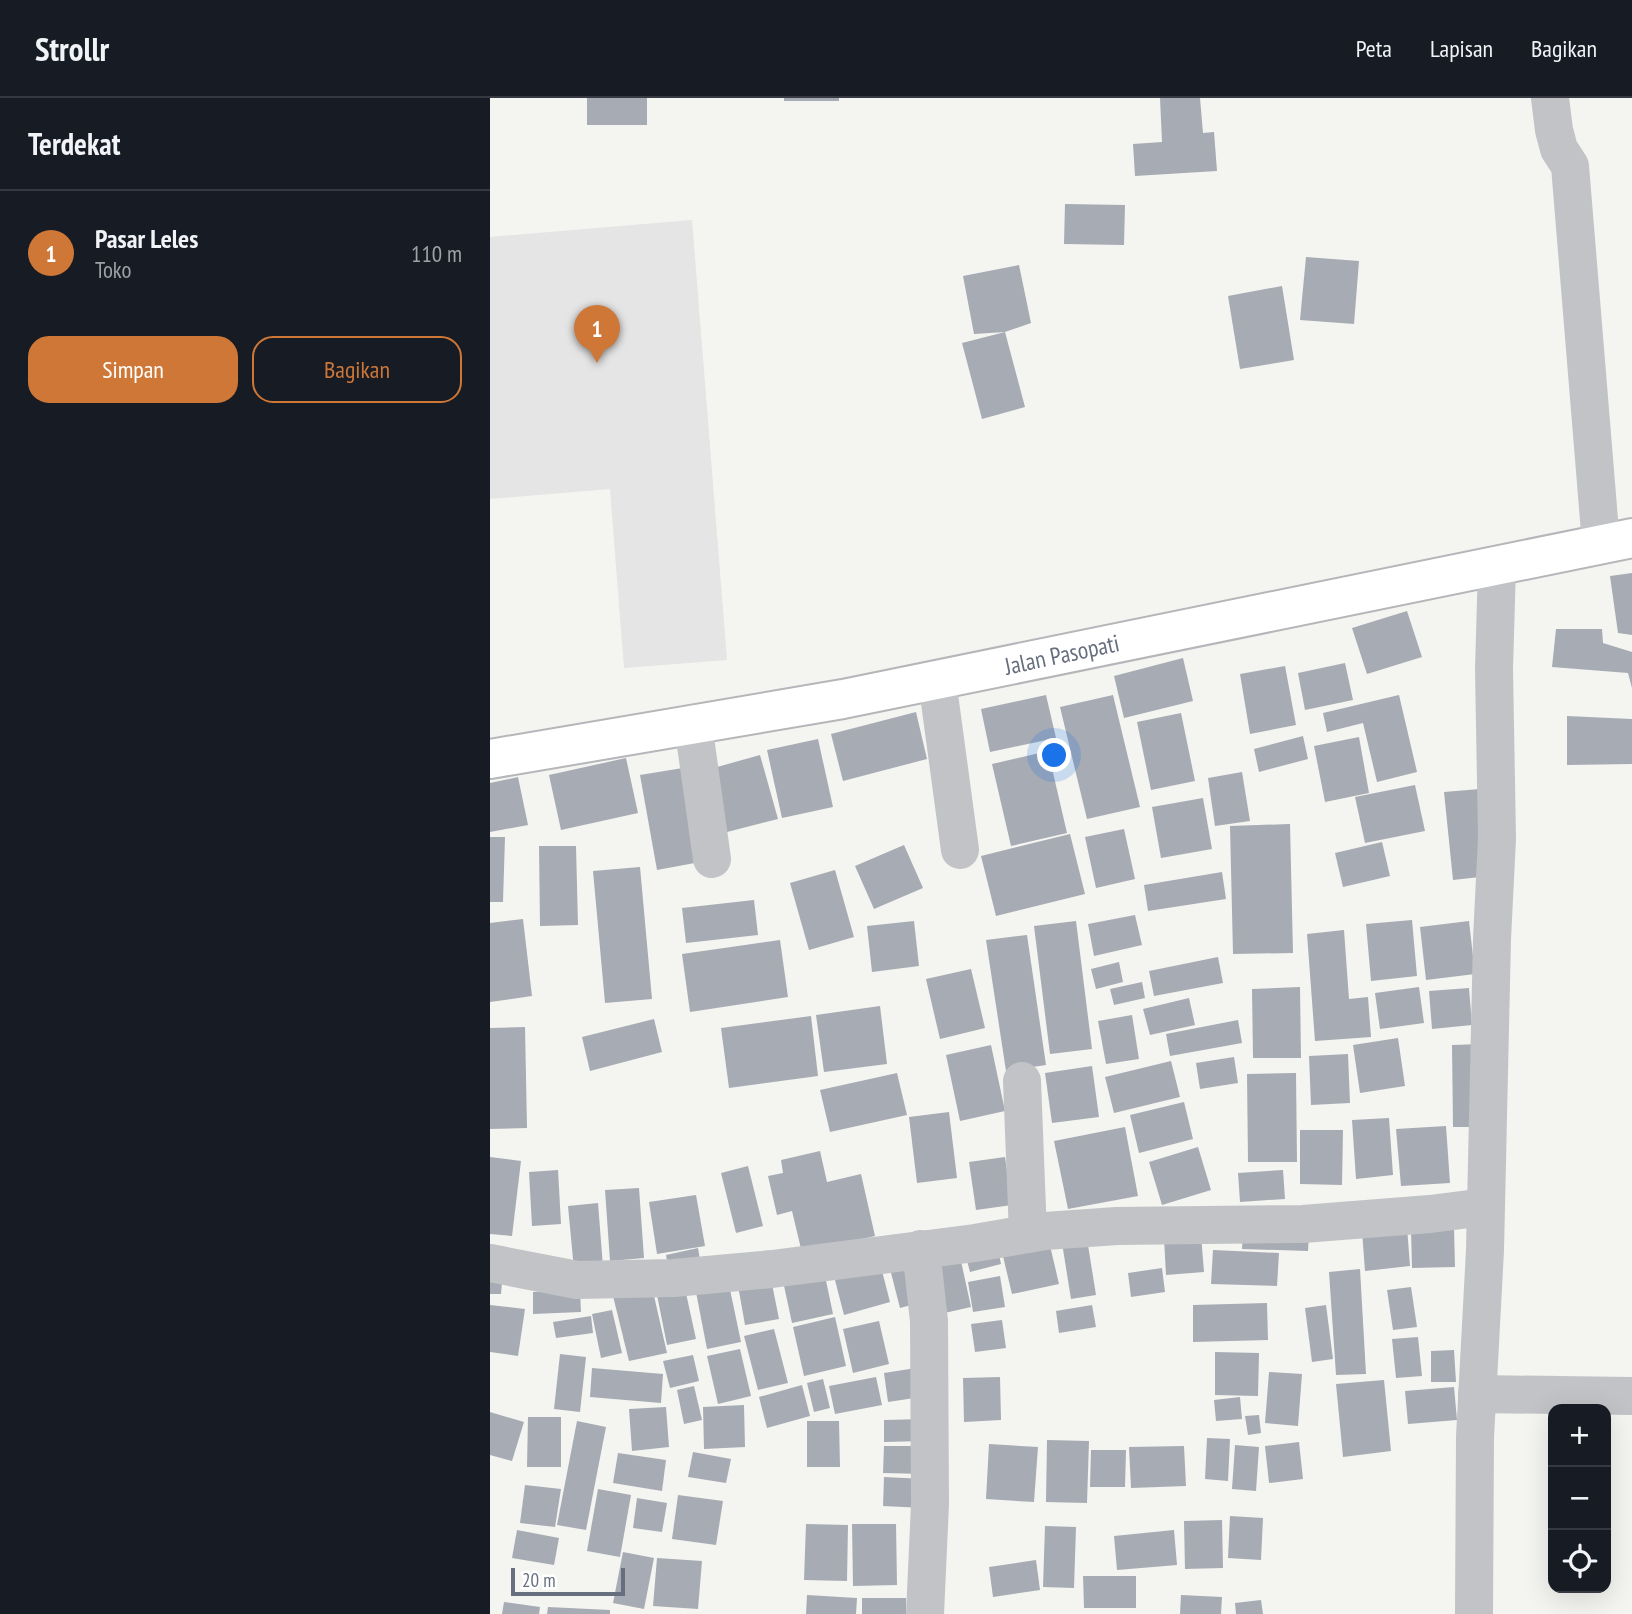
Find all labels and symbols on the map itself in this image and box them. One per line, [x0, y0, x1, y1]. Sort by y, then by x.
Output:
pin: 1 [574, 305, 620, 363]
street label: Jalan Pasopati [1001, 627, 1122, 682]
your location [1037, 738, 1071, 772]
scale bar [511, 1565, 625, 1597]

